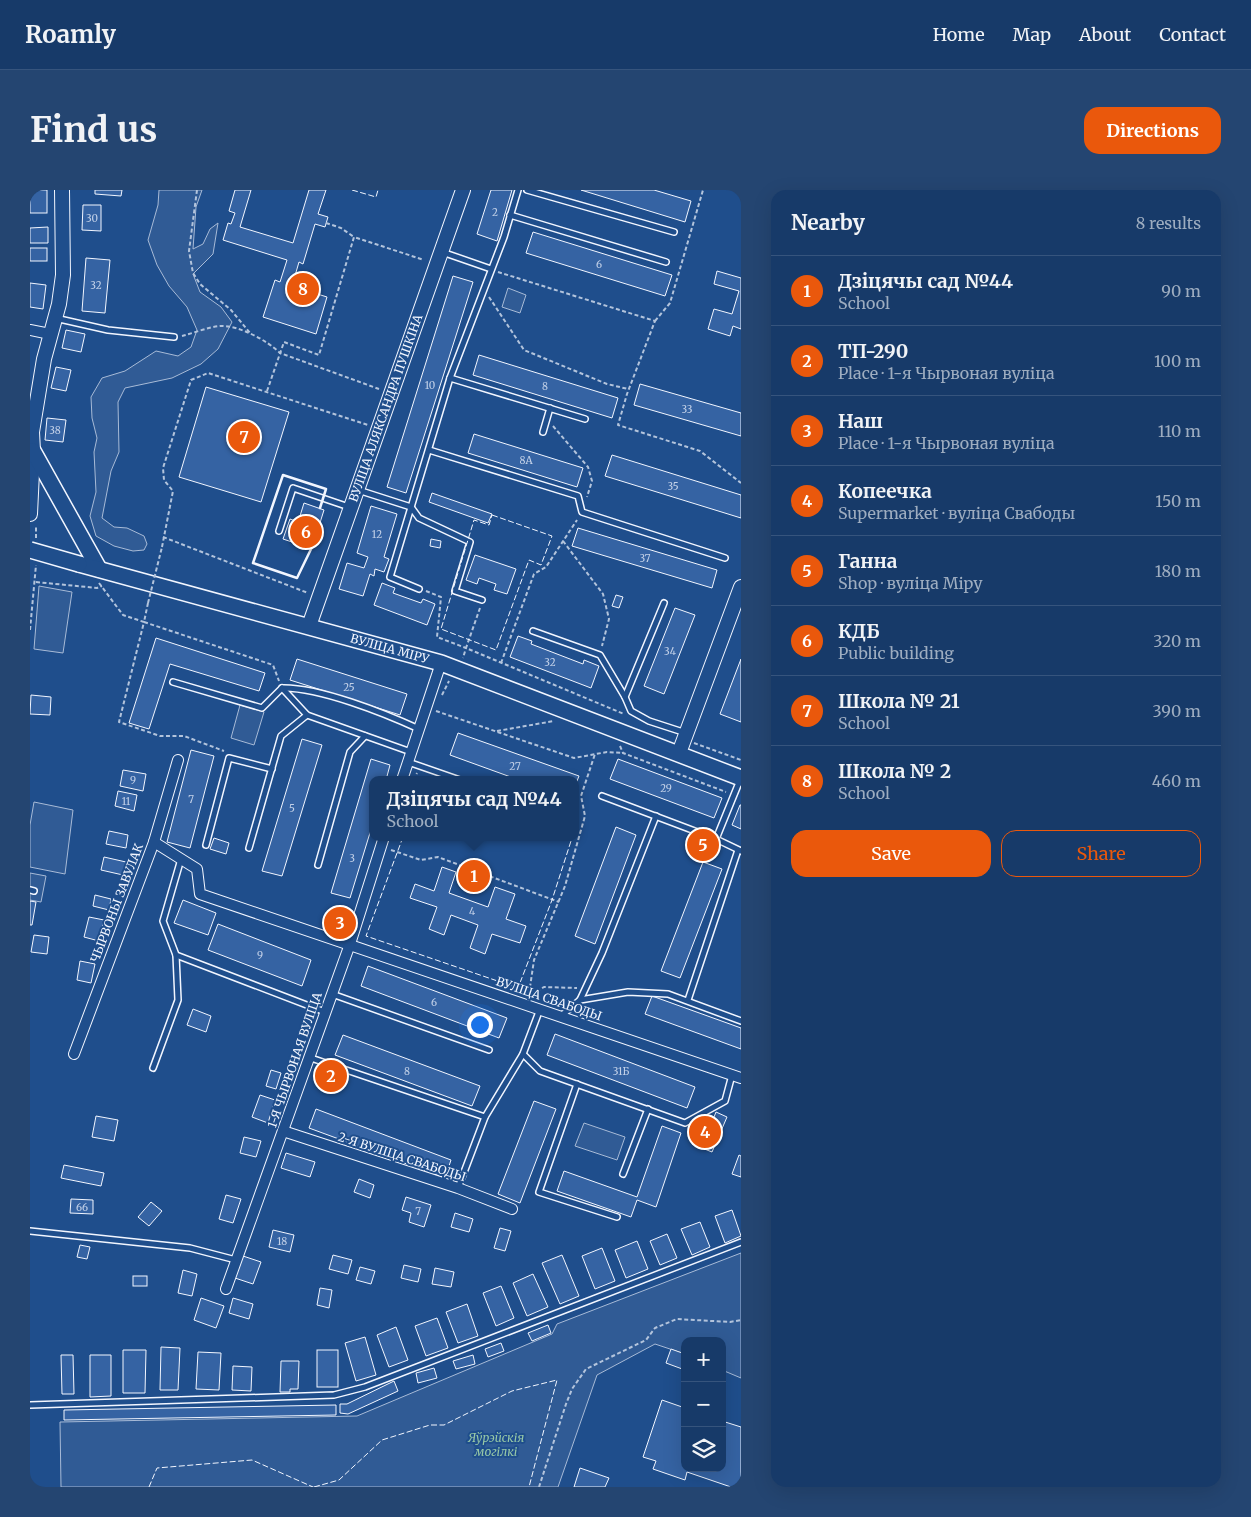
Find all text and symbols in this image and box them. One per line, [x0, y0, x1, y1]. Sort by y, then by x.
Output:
text: Roamly [25, 19, 116, 50]
text: Home [933, 23, 985, 46]
text: Map [1013, 23, 1051, 46]
text: About [1079, 23, 1131, 46]
text: Contact [1159, 23, 1226, 46]
button: Directions [1084, 107, 1221, 154]
text: Find us [30, 108, 157, 152]
house number: 2 [492, 206, 498, 219]
text: Nearby [791, 209, 865, 236]
house number: 30 [86, 212, 98, 225]
text: 8 results [1136, 213, 1201, 233]
house number: 6 [596, 258, 602, 271]
text: Дзіцячы сад №44 [838, 269, 1013, 293]
pin: 8 [287, 270, 319, 308]
house number: 32 [90, 279, 102, 292]
text: 1 [803, 281, 811, 301]
text: 90 m [1161, 281, 1201, 301]
text: School [838, 293, 890, 313]
street label: ВУЛІЦА АЛЯКСАНДРА ПУШКІНА [345, 312, 426, 504]
text: ТП-290 [838, 339, 908, 363]
text: 2 [802, 351, 812, 371]
text: 100 m [1154, 351, 1201, 371]
text: Place · 1-я Чырвоная вуліца [838, 363, 1055, 383]
house number: 10 [425, 379, 435, 392]
house number: 8 [542, 380, 548, 393]
house number: 33 [682, 403, 693, 416]
text: Наш [838, 409, 883, 433]
pin: 7 [228, 418, 260, 456]
text: 3 [802, 421, 812, 441]
text: 110 m [1158, 421, 1201, 441]
house number: 38 [49, 424, 61, 437]
text: Place · 1-я Чырвоная вуліца [838, 433, 1055, 453]
house number: 8А [520, 454, 533, 467]
text: Копеечка [838, 479, 932, 503]
house number: 35 [667, 480, 679, 493]
text: 4 [802, 491, 812, 511]
text: 150 m [1155, 491, 1201, 511]
text: Supermarket · вуліца Свабоды [838, 503, 1075, 523]
pin: 6 [290, 513, 322, 551]
house number: 12 [372, 528, 382, 541]
text: Ганна [838, 549, 898, 573]
house number: 37 [639, 552, 651, 565]
text: 5 [802, 561, 812, 581]
text: 180 m [1155, 561, 1201, 581]
text: Shop · вуліца Міру [838, 573, 983, 593]
text: КДБ [838, 619, 880, 643]
street label: ВУЛІЦА МІРУ [349, 631, 431, 666]
text: 6 [802, 631, 812, 651]
text: 320 m [1153, 631, 1201, 651]
text: Public building [838, 643, 954, 663]
house number: 34 [664, 645, 676, 658]
house number: 32 [544, 656, 556, 669]
house number: 25 [343, 681, 355, 694]
text: Школа № 21 [838, 689, 959, 713]
text: 7 [802, 701, 812, 721]
text: 390 m [1153, 701, 1201, 721]
text: School [838, 713, 890, 733]
text: Школа № 2 [838, 759, 951, 783]
house number: 27 [509, 760, 521, 773]
text: 8 [802, 771, 812, 791]
text: 460 m [1152, 771, 1201, 791]
house number: 9 [130, 774, 136, 787]
popup [369, 776, 579, 841]
house number: 29 [660, 782, 672, 795]
text: School [838, 783, 890, 803]
text: Дзіцячы сад №44 [387, 787, 562, 811]
house number: 7 [188, 793, 194, 806]
house number: 11 [122, 795, 131, 808]
house number: 5 [289, 802, 295, 815]
text: School [387, 811, 439, 831]
pin: 5 [687, 826, 719, 864]
button: Save [791, 830, 991, 877]
button: Share [1001, 830, 1201, 877]
street label: ЧЫРВОНЫ ЗАВУЛАК [87, 841, 146, 964]
house number: 3 [349, 852, 355, 865]
pin: 1 [458, 857, 490, 895]
pin: 3 [324, 904, 356, 942]
house number: 4 [469, 905, 475, 918]
house number: 9 [257, 949, 263, 962]
street label: ВУЛІЦА СВАБОДЫ [494, 973, 604, 1024]
street label: 1-Я ЧЫРВОНАЯ ВУЛІЦА [264, 990, 325, 1130]
house number: 6 [431, 996, 437, 1009]
your location [467, 1012, 493, 1038]
pin: 2 [315, 1057, 347, 1095]
house number: 8 [404, 1065, 410, 1078]
house number: 31Б [613, 1065, 629, 1078]
pin: 4 [689, 1113, 721, 1151]
street label: 2-Я ВУЛІЦА СВАБОДЫ [336, 1129, 468, 1184]
house number: 66 [76, 1201, 88, 1214]
house number: 7 [415, 1205, 421, 1218]
house number: 18 [277, 1235, 287, 1248]
map controls [681, 1337, 726, 1472]
button: + [681, 1337, 726, 1382]
button: − [681, 1382, 726, 1427]
button: layers [681, 1427, 726, 1472]
park label: Яўрэйскія могілкі [467, 1430, 524, 1459]

